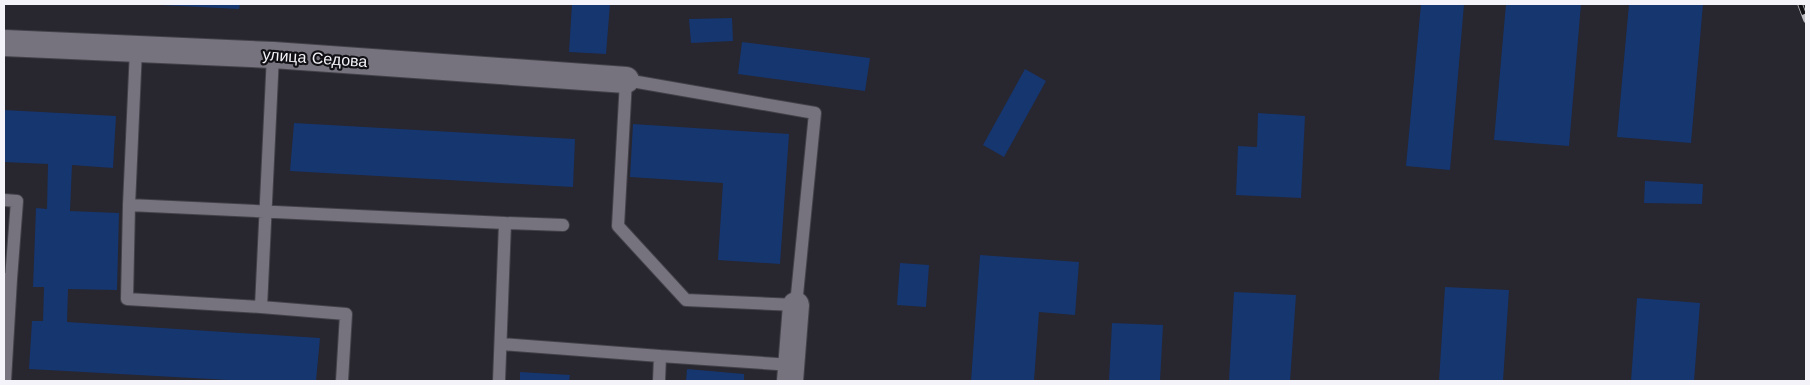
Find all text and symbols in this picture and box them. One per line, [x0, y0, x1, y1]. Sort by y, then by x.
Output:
street label: улица Седова [262, 45, 368, 71]

